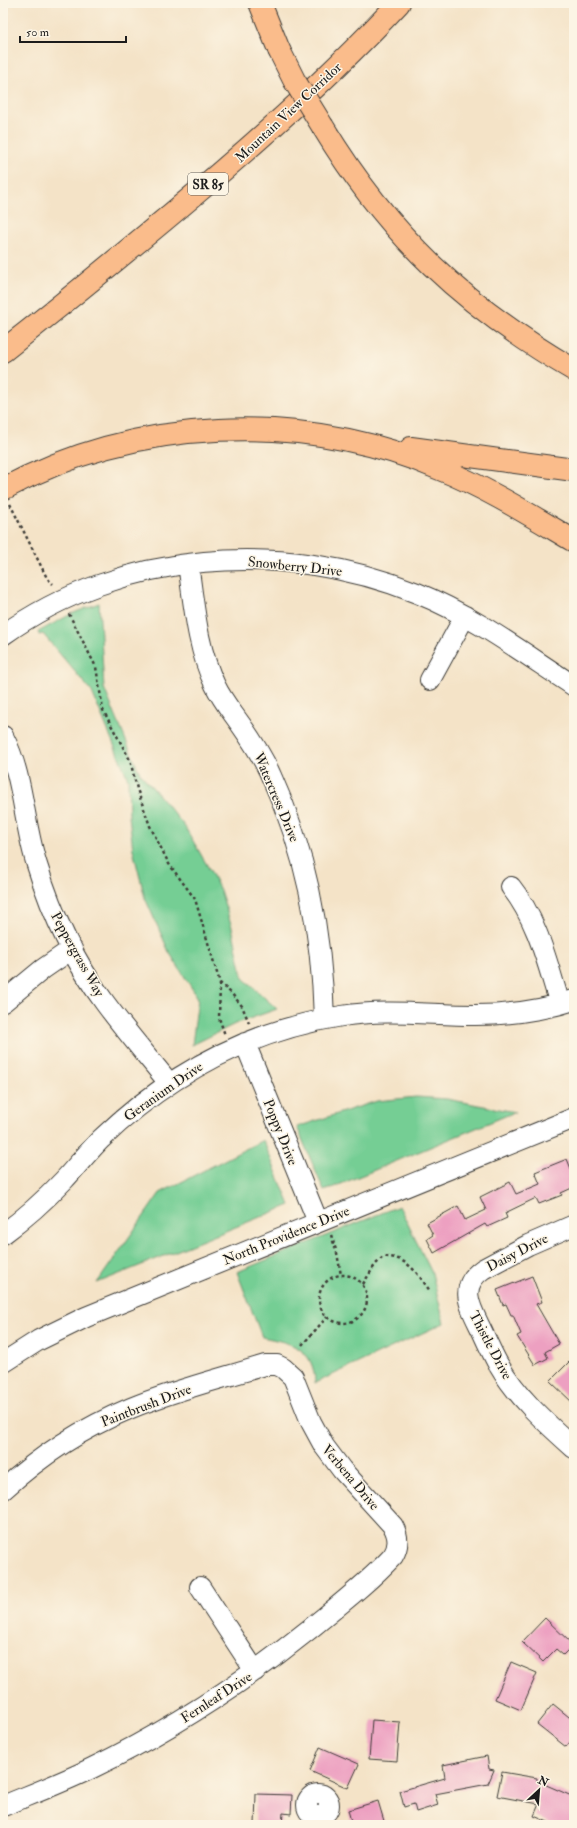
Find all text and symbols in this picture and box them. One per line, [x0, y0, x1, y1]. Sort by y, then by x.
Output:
scale bar [20, 18, 126, 44]
text: 50 m [26, 25, 50, 40]
street label: Mountain View Corridor [232, 58, 346, 166]
road number: SR 85 [188, 173, 228, 195]
street label: Snowberry Drive [247, 553, 343, 581]
street label: Watercress Drive [250, 749, 303, 845]
street label: Peppergrass Way [46, 909, 108, 1001]
street label: Geranium Drive [120, 1058, 206, 1125]
street label: Poppy Drive [259, 1097, 302, 1168]
street label: North Providence Drive [220, 1202, 352, 1269]
street label: Daisy Drive [484, 1230, 551, 1276]
street label: Thistle Drive [465, 1308, 516, 1383]
street label: Paintbrush Drive [99, 1380, 194, 1430]
street label: Verbena Drive [318, 1441, 383, 1514]
street label: Fernleaf Drive [177, 1668, 255, 1727]
north arrow [519, 1770, 559, 1810]
text: N [535, 1773, 551, 1790]

